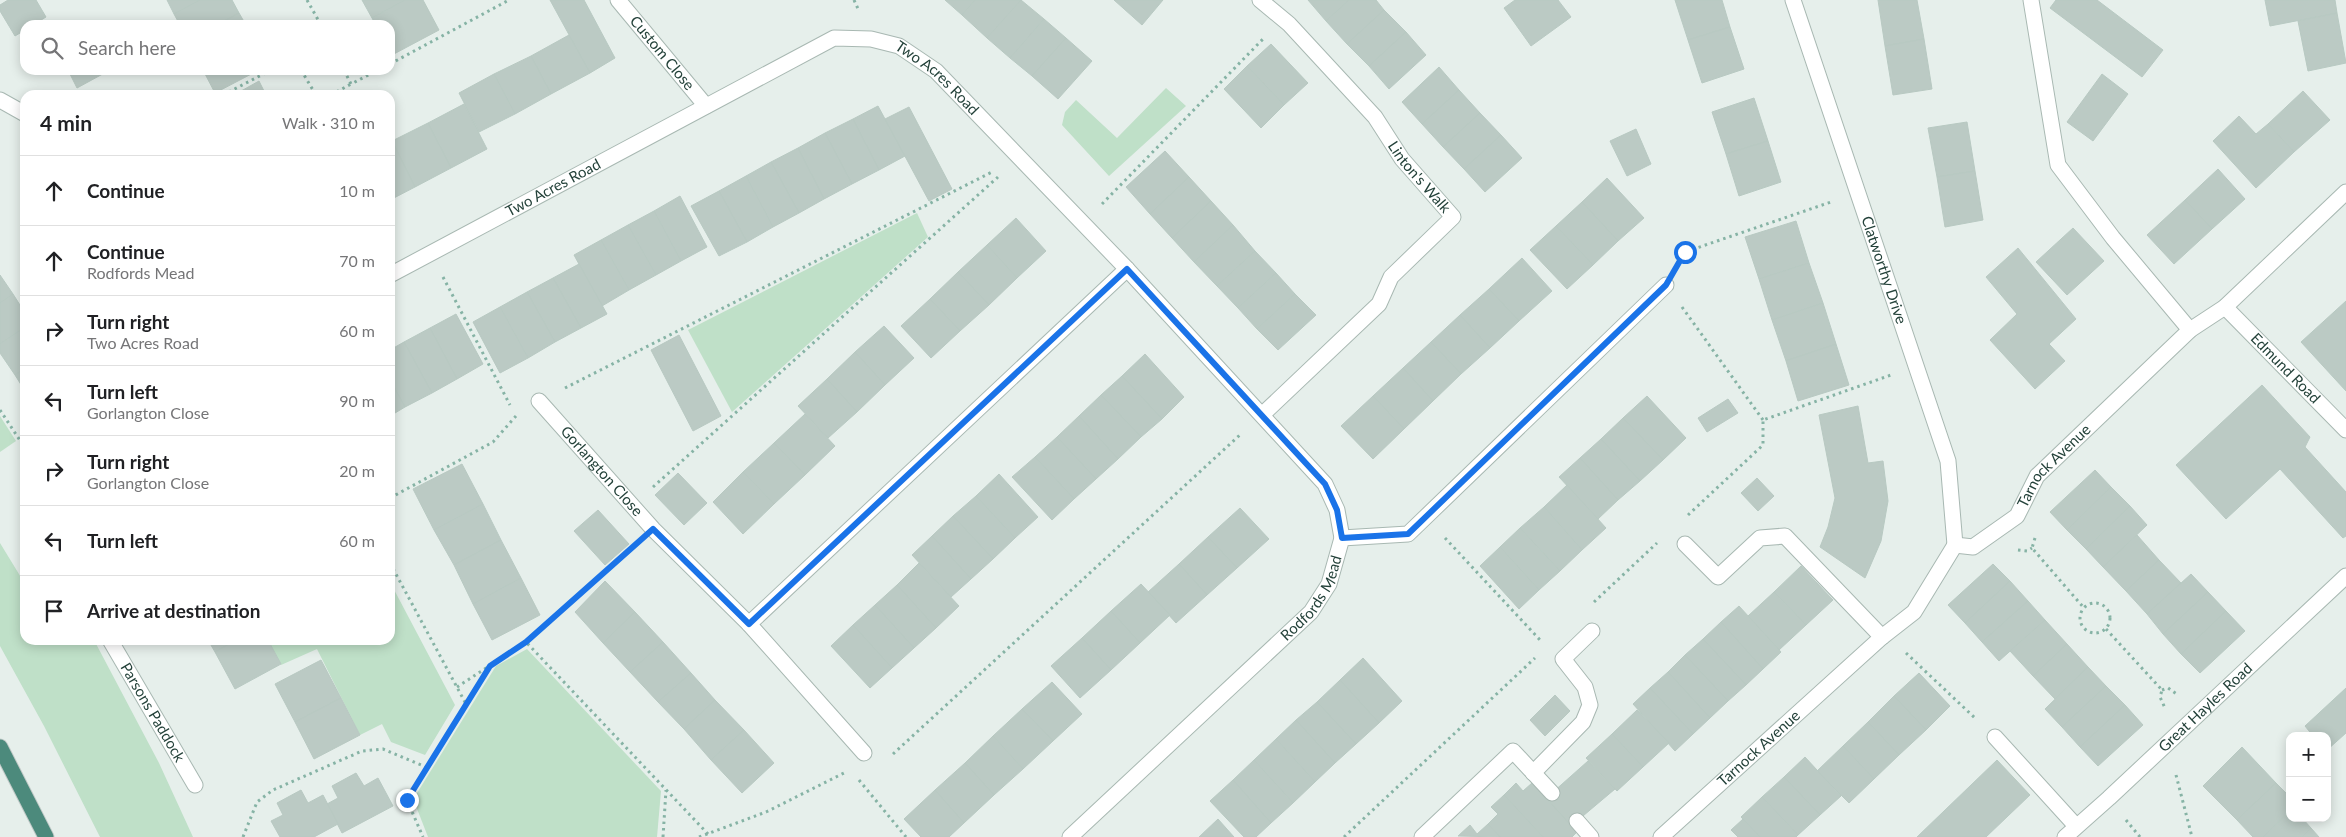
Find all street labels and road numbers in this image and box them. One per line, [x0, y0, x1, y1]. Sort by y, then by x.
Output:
street label: Custom Close [627, 12, 699, 93]
street label: Two Acres Road [892, 36, 983, 118]
street label: Linton's Walk [1385, 137, 1455, 216]
street label: Two Acres Road [502, 154, 603, 220]
street label: Clatworthy Drive [1858, 214, 1911, 326]
street label: Edmund Road [2248, 329, 2324, 407]
street label: Tarnock Avenue [2013, 420, 2094, 510]
street label: Gorlangton Close [557, 422, 647, 519]
street label: Rodfords Mead [1276, 553, 1345, 644]
street label: Parsons Paddock [117, 659, 190, 765]
street label: Great Hayles Road [2154, 659, 2255, 755]
street label: Tarnock Avenue [1713, 706, 1803, 790]

